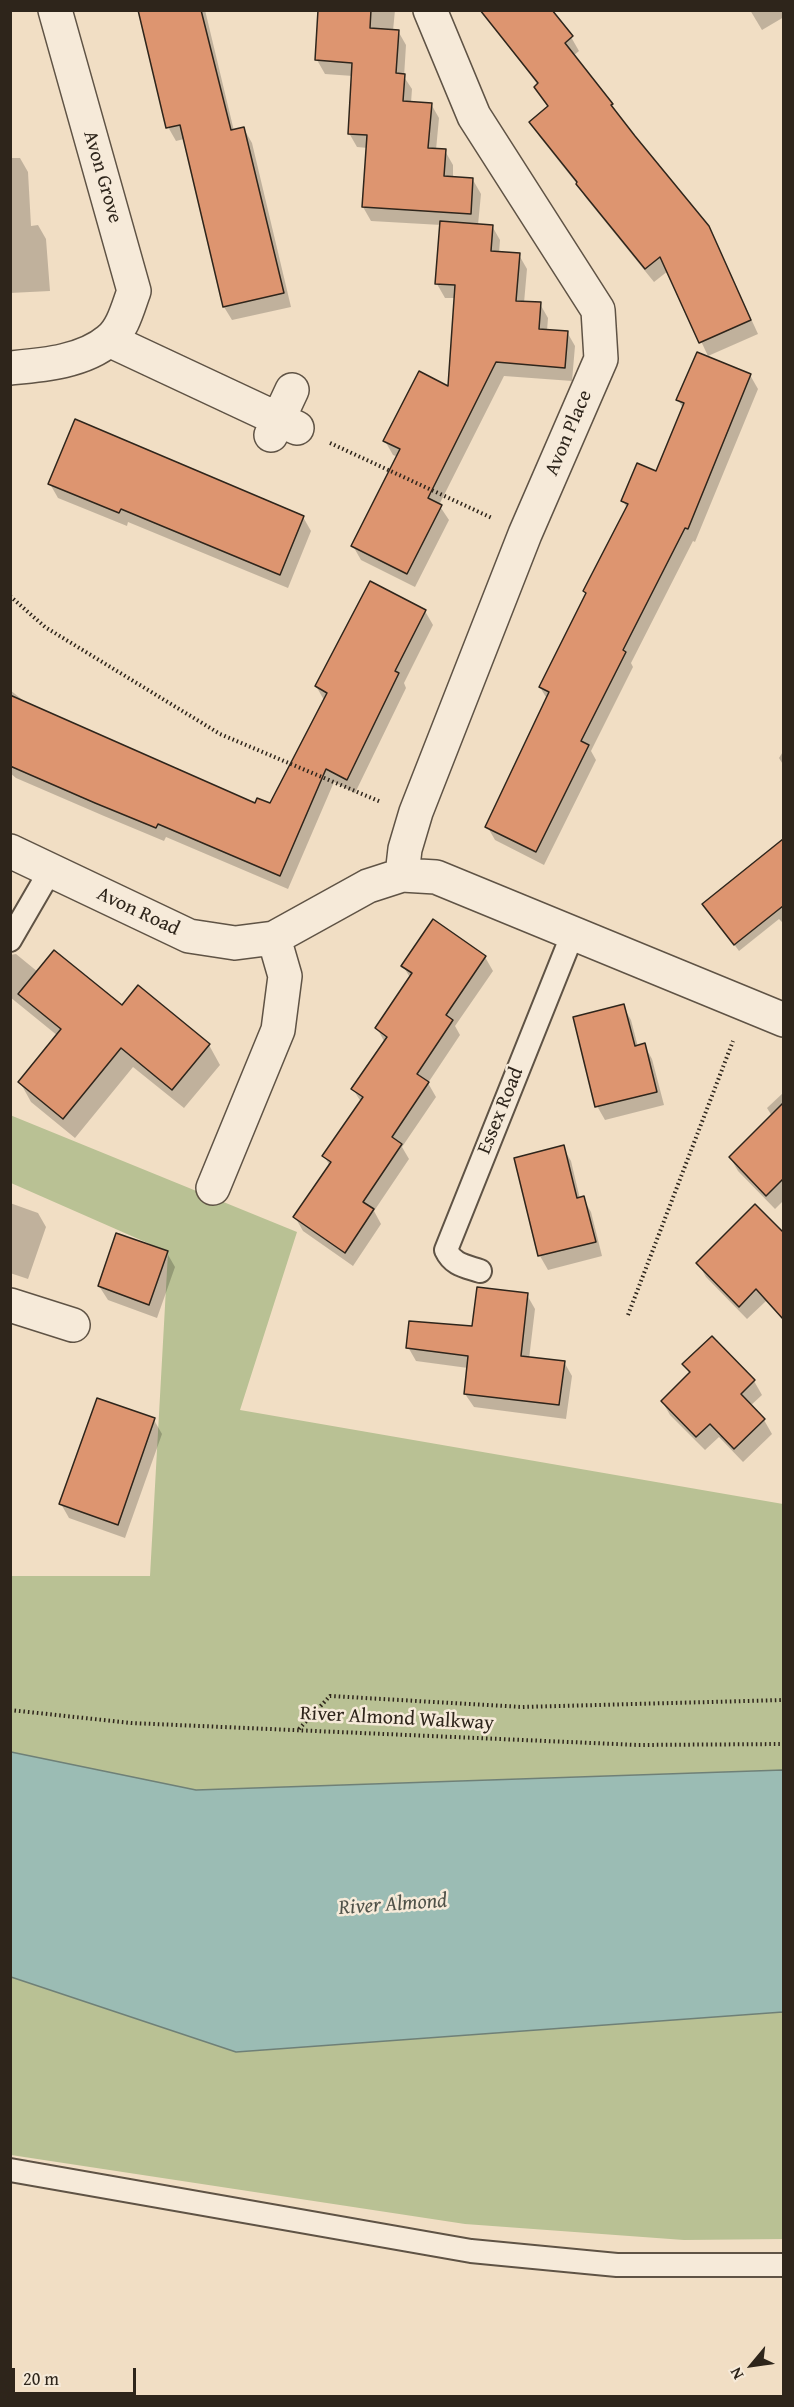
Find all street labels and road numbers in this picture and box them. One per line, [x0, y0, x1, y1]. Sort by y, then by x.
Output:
street label: Avon Grove [77, 128, 127, 226]
street label: Avon Place [540, 387, 598, 479]
street label: Avon Road [93, 882, 183, 942]
street label: Essex Road [473, 1064, 529, 1158]
street label: River Almond Walkway [300, 1702, 494, 1736]

